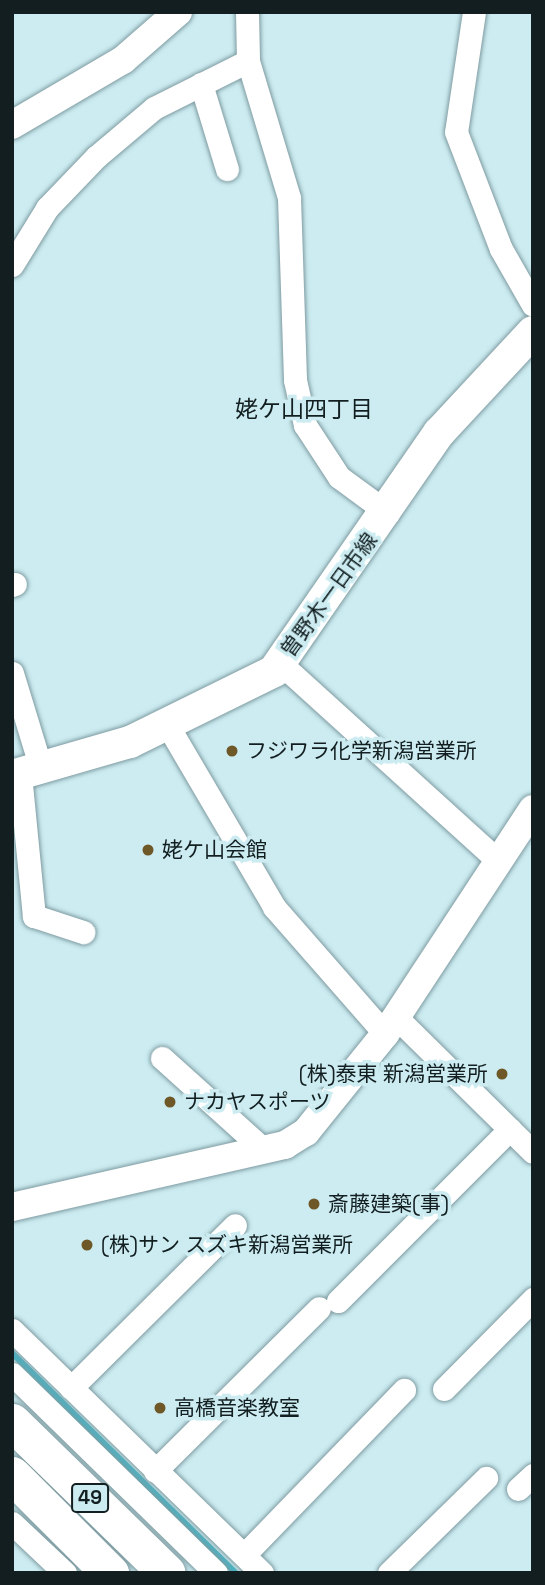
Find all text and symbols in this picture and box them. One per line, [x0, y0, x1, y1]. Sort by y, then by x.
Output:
district label: 姥ケ山四丁目 [235, 395, 373, 423]
street label: 曽野木一日市線 [276, 528, 382, 662]
place label: フジワラ化学新潟営業所 [246, 738, 477, 764]
marker: フジワラ化学新潟営業所 [224, 743, 240, 759]
place label: 姥ケ山会館 [162, 837, 267, 863]
marker: 姥ケ山会館 [140, 842, 156, 858]
place label: (株)泰東 新潟営業所 [299, 1061, 488, 1087]
marker: (株)泰東 新潟営業所 [494, 1066, 510, 1082]
place label: ナカヤスポーツ [184, 1089, 331, 1115]
marker: ナカヤスポーツ [162, 1094, 178, 1110]
place label: 斎藤建築(事) [328, 1191, 449, 1217]
marker: 斎藤建築(事) [306, 1196, 322, 1212]
place label: (株)サン スズキ新潟営業所 [101, 1232, 353, 1258]
marker: (株)サン スズキ新潟営業所 [79, 1237, 95, 1253]
place label: 高橋音楽教室 [174, 1395, 300, 1421]
marker: 高橋音楽教室 [152, 1400, 168, 1416]
road number: 49 [71, 1482, 109, 1514]

